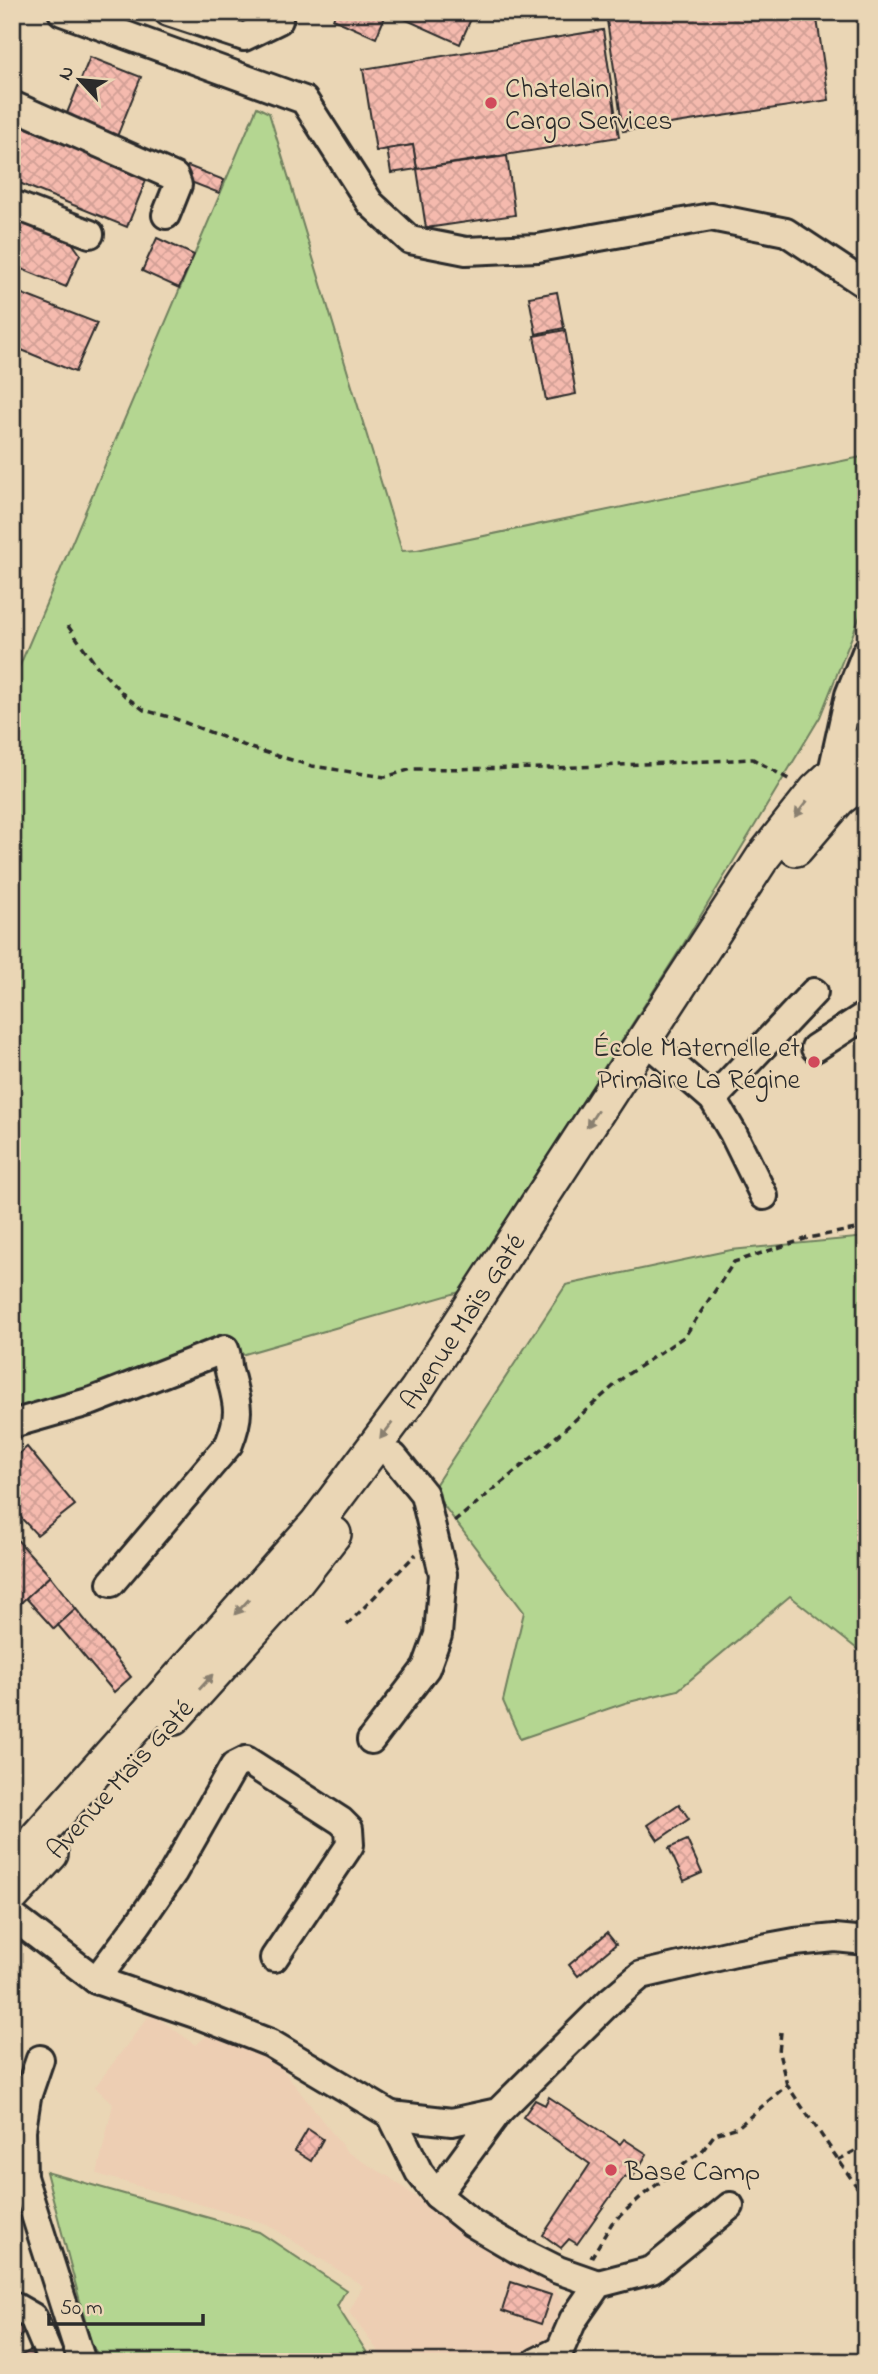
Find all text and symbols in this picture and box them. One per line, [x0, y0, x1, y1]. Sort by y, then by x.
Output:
north arrow [46, 46, 116, 116]
text: N [52, 62, 82, 85]
place label: Chatelain Cargo Services [505, 70, 673, 143]
marker: Chatelain Cargo Services [483, 95, 499, 111]
one-way arrow [793, 799, 808, 817]
place label: École Maternelle et Primaire La Régine [593, 1029, 800, 1102]
marker: École Maternelle et Primaire La Régine [806, 1054, 822, 1070]
one-way arrow [585, 1109, 598, 1129]
street label: Avenue Maïs Gaté [391, 1226, 538, 1420]
one-way arrow [378, 1422, 393, 1440]
one-way arrow [234, 1598, 250, 1615]
one-way arrow [198, 1673, 214, 1691]
street label: Avenue Maïs Gaté [38, 1691, 205, 1870]
place label: Base Camp [624, 2153, 760, 2194]
marker: Base Camp [603, 2162, 619, 2178]
scale bar [49, 2283, 203, 2327]
text: 50 m [60, 2294, 103, 2324]

